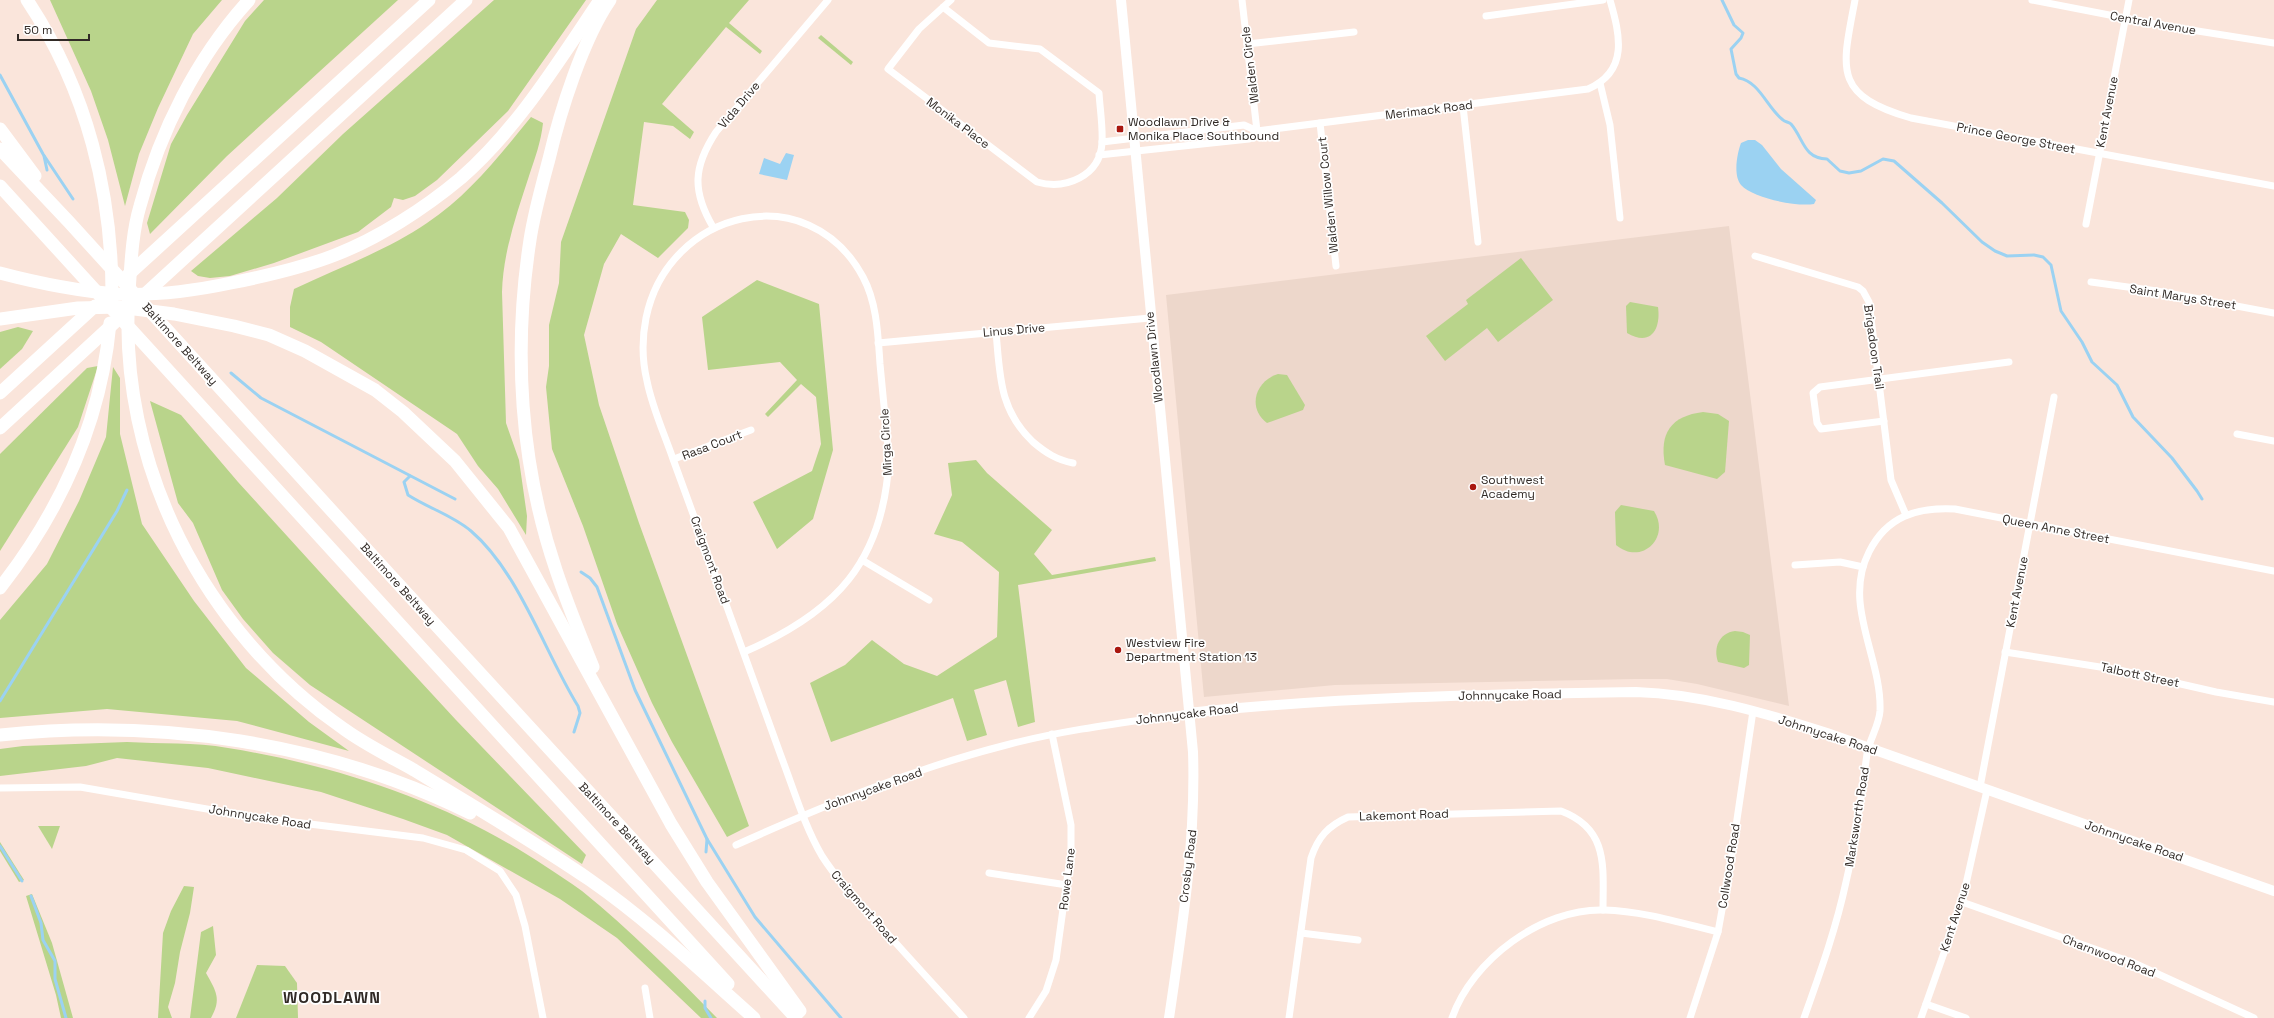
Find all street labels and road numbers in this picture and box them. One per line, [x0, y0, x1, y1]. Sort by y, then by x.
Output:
street label: Central Avenue [2109, 8, 2197, 38]
street label: Walden Circle [1237, 25, 1263, 105]
street label: Kent Avenue [2092, 75, 2122, 149]
street label: Vida Drive [715, 78, 763, 132]
street label: Monika Place [923, 94, 993, 152]
street label: Merimack Road [1384, 97, 1474, 123]
street label: Prince George Street [1955, 119, 2077, 157]
street label: Walden Willow Court [1314, 136, 1342, 254]
street label: Saint Marys Street [2128, 281, 2238, 313]
street label: Baltimore Beltway [139, 299, 221, 389]
street label: Brigadoon Trail [1860, 303, 1888, 391]
street label: Woodlawn Drive [1141, 311, 1167, 403]
street label: Linus Drive [982, 319, 1046, 341]
street label: Mirga Circle [876, 408, 896, 476]
street label: Rasa Court [680, 426, 744, 464]
street label: Queen Anne Street [2001, 511, 2111, 547]
street label: Craigmont Road [687, 514, 733, 606]
street label: Baltimore Beltway [357, 539, 439, 629]
street label: Kent Avenue [2002, 555, 2032, 629]
street label: Talbott Street [2099, 659, 2181, 691]
street label: Johnnycake Road [1458, 686, 1562, 704]
street label: Johnnycake Road [1135, 700, 1239, 728]
street label: Johnnycake Road [1776, 711, 1880, 759]
street label: Johnnycake Road [822, 764, 924, 814]
street label: Marksworth Road [1841, 766, 1873, 868]
street label: Baltimore Beltway [575, 779, 659, 867]
street label: Johnnycake Road [208, 801, 312, 833]
street label: Lakemont Road [1359, 805, 1449, 825]
street label: Johnnycake Road [2083, 817, 2185, 865]
street label: Collwood Road [1714, 822, 1744, 910]
street label: Crosby Road [1176, 829, 1200, 903]
street label: Rowe Lane [1055, 847, 1079, 911]
street label: Craigmont Road [828, 867, 900, 947]
street label: Kent Avenue [1936, 880, 1974, 954]
street label: Charnwood Road [2060, 931, 2158, 981]

